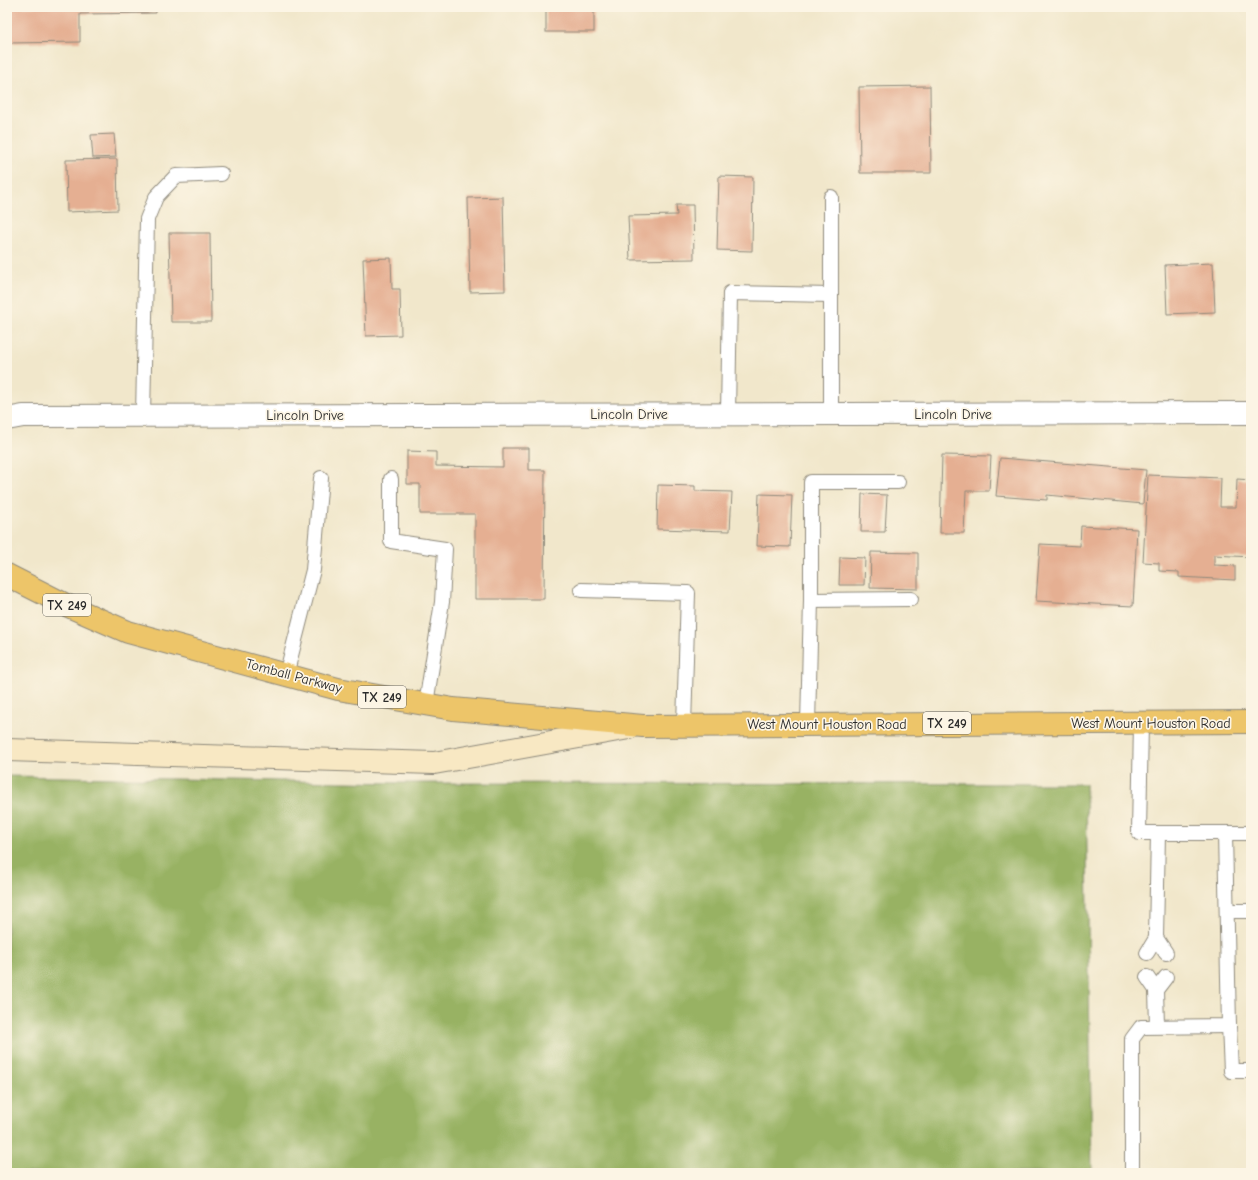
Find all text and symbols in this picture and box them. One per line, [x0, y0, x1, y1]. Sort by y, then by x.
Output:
street label: Lincoln Drive [590, 406, 668, 423]
street label: Lincoln Drive [914, 406, 992, 423]
street label: Lincoln Drive [266, 407, 344, 424]
road number: TX 249 [43, 594, 91, 616]
street label: Tomball Parkway [244, 655, 345, 697]
road number: TX 249 [358, 686, 406, 708]
road number: TX 249 [923, 712, 971, 734]
street label: West Mount Houston Road [1071, 715, 1231, 732]
street label: West Mount Houston Road [747, 716, 907, 733]

